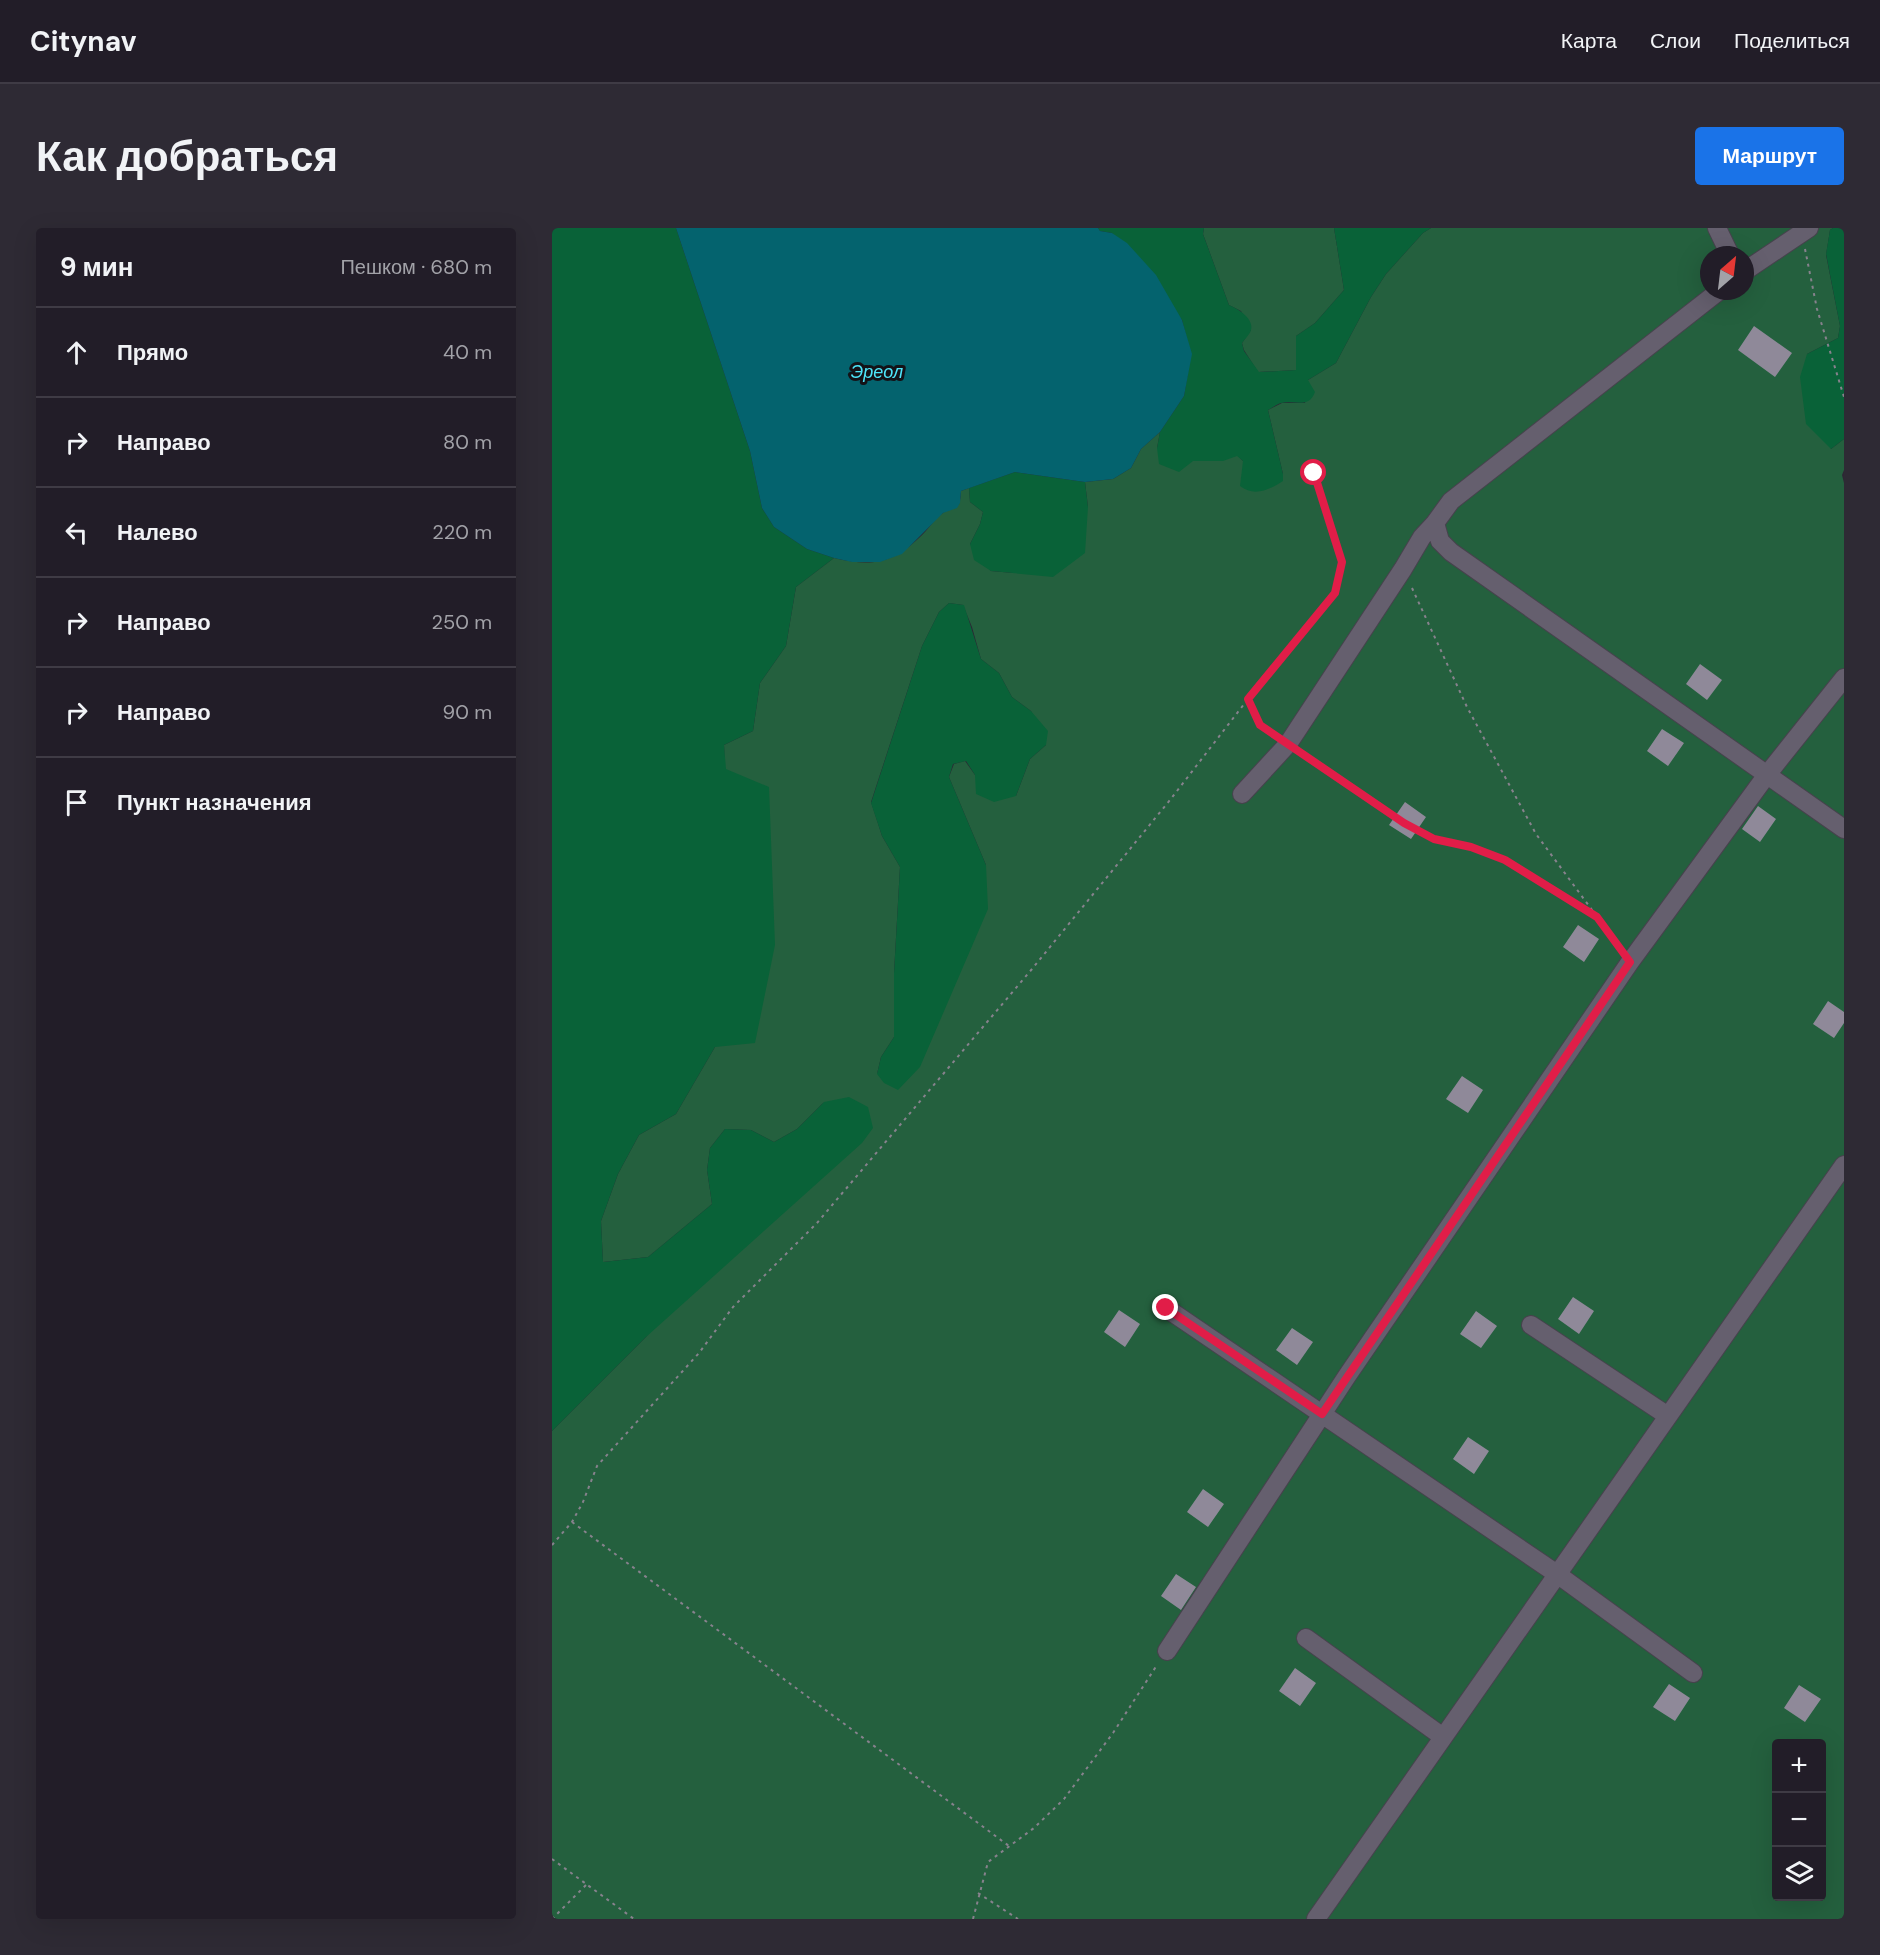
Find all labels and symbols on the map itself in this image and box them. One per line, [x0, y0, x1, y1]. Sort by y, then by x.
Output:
north arrow [1700, 246, 1754, 300]
water label: Эреол [851, 360, 903, 384]
route start [1300, 459, 1326, 485]
route end [1152, 1294, 1178, 1320]

